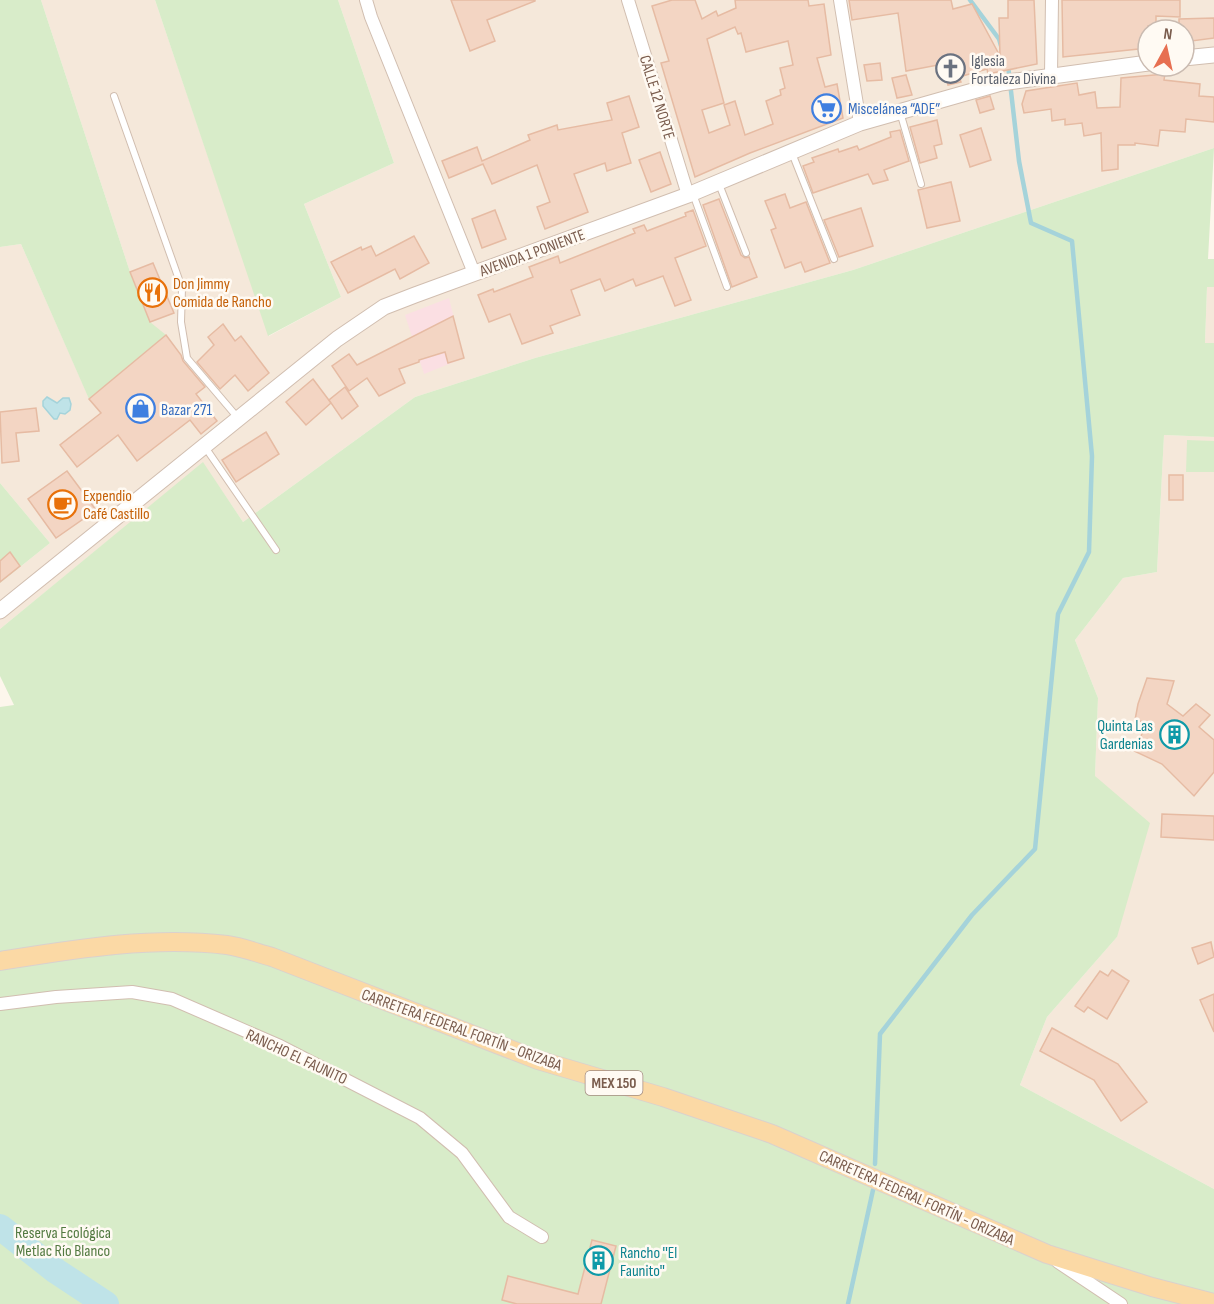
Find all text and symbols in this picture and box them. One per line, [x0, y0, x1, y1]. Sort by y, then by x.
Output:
north arrow [1136, 18, 1196, 78]
text: N [1162, 25, 1173, 45]
place label: Iglesia Fortaleza Divina [971, 52, 1056, 89]
street label: CALLE 12 NORTE [635, 53, 678, 142]
church icon: Iglesia Fortaleza Divina [934, 53, 966, 85]
supermarket icon: Miscelánea “ADE” [811, 92, 843, 124]
place label: Miscelánea “ADE” [848, 100, 940, 119]
street label: AVENIDA 1 PONIENTE [476, 226, 588, 282]
place label: Don Jimmy Comida de Rancho [173, 275, 272, 312]
restaurant icon: Don Jimmy Comida de Rancho [136, 276, 168, 308]
shop icon: Bazar 271 [124, 393, 156, 425]
place label: Bazar 271 [161, 401, 212, 420]
place label: Expendio Café Castillo [83, 487, 150, 524]
cafe icon: Expendio Café Castillo [46, 488, 78, 520]
place label: Quinta Las Gardenias [1097, 717, 1153, 754]
building icon: Quinta Las Gardenias [1158, 718, 1190, 750]
street label: CARRETERA FEDERAL FORTÍN - ORIZABA [359, 985, 564, 1076]
street label: RANCHO EL FAUNITO [243, 1026, 350, 1089]
road number: MEX 150 [586, 1071, 642, 1095]
street label: CARRETERA FEDERAL FORTÍN - ORIZABA [816, 1147, 1017, 1250]
park label: Reserva Ecológica Metlac Río Blanco [15, 1224, 111, 1261]
place label: Rancho ''El Faunito'' [620, 1244, 677, 1281]
building icon: Rancho ''El Faunito'' [583, 1245, 615, 1277]

